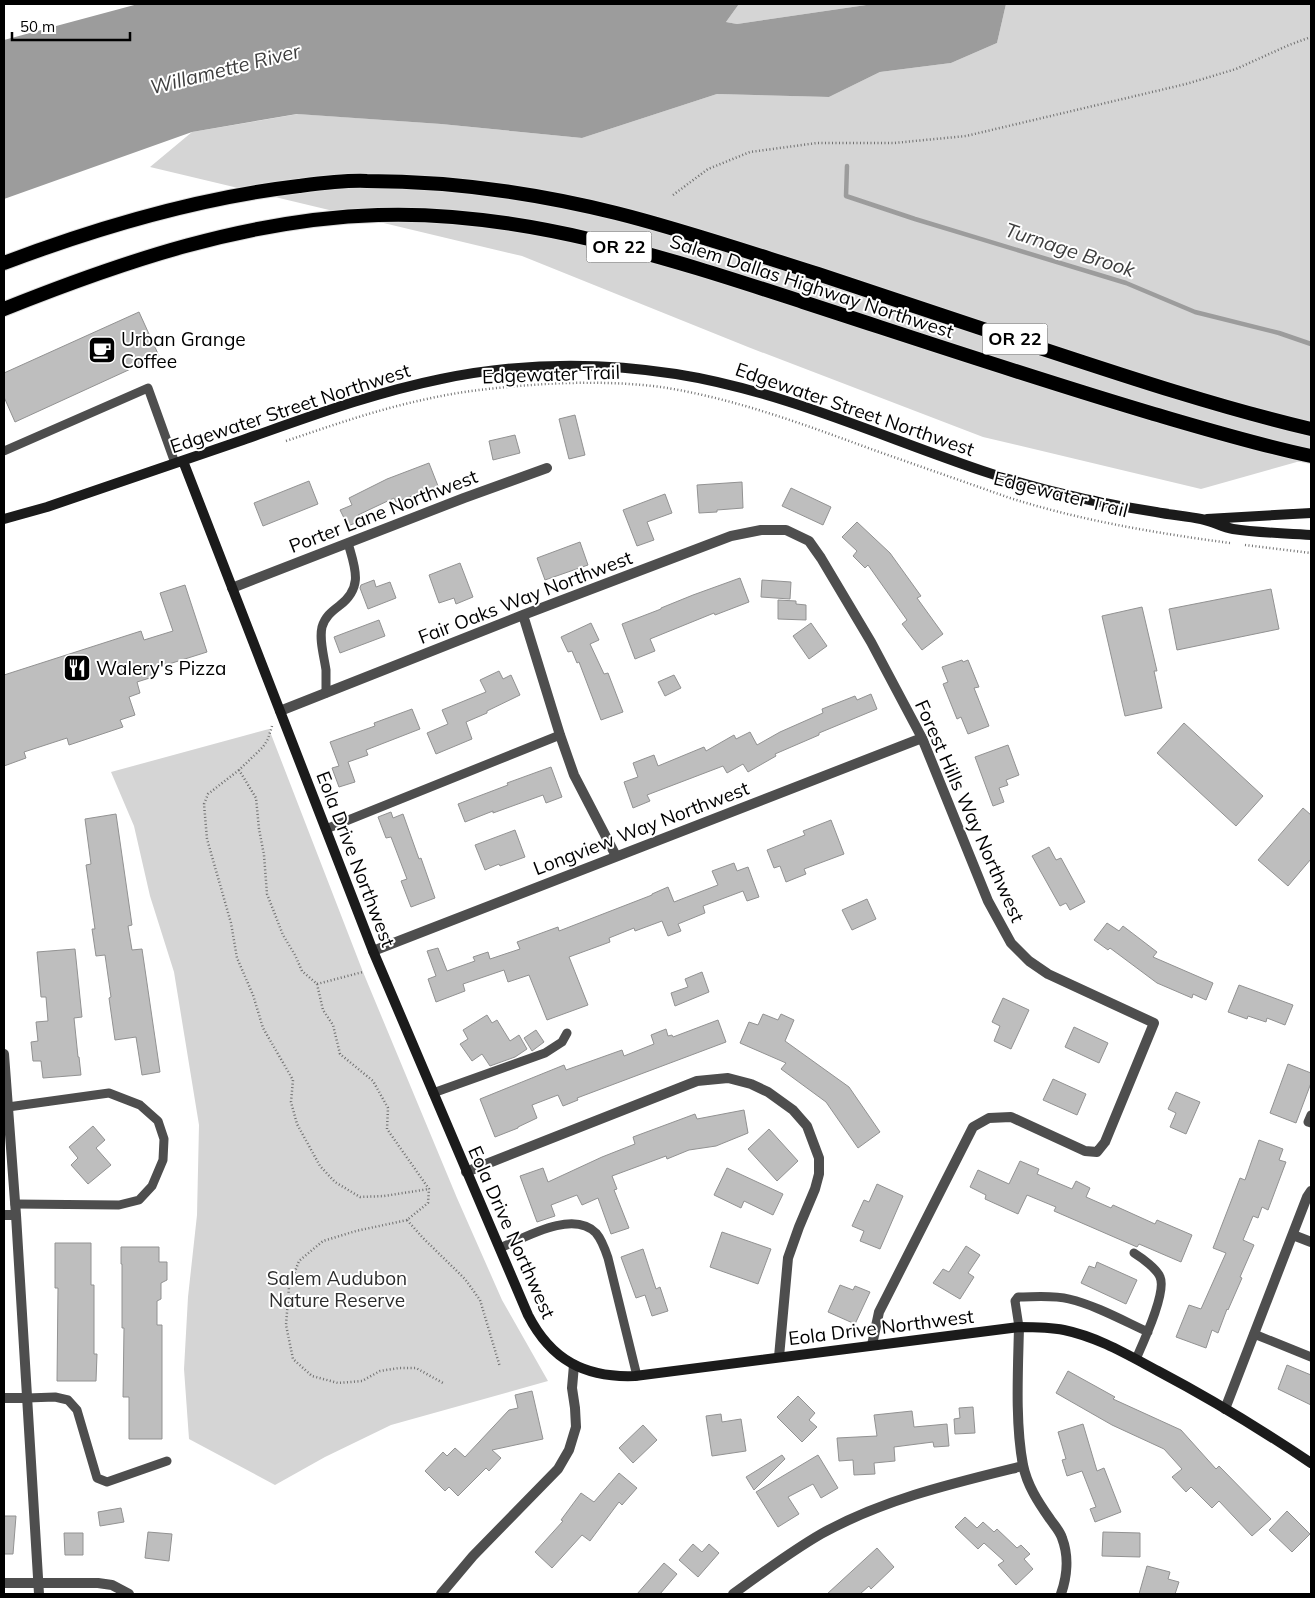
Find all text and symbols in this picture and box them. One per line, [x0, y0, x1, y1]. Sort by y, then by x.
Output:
scale bar [12, 10, 130, 42]
text: 50 m [20, 17, 55, 36]
water label: Willamette River [147, 38, 303, 99]
water label: Turnage Brook [1002, 217, 1139, 283]
street label: Salem Dallas Highway Northwest [667, 229, 957, 343]
road number: OR 22 [586, 232, 652, 262]
road number: OR 22 [982, 324, 1048, 354]
place label: Urban Grange Coffee [121, 327, 246, 373]
cafe icon: Urban Grange Coffee [87, 335, 117, 365]
street label: Edgewater Street Northwest [732, 357, 978, 461]
street label: Edgewater Street Northwest [167, 358, 413, 458]
street label: Edgewater Trail [482, 360, 620, 388]
street label: Porter Lane Northwest [285, 464, 481, 558]
street label: Edgewater Trail [991, 466, 1131, 522]
street label: Fair Oaks Way Northwest [415, 545, 636, 649]
restaurant icon: Walery's Pizza [62, 653, 92, 683]
place label: Walery's Pizza [96, 656, 226, 680]
street label: Forest Hills Way Northwest [910, 696, 1030, 926]
street label: Eola Drive Northwest [311, 768, 401, 951]
street label: Longview Way Northwest [530, 776, 753, 880]
street label: Eola Drive Northwest [463, 1142, 561, 1322]
park label: Salem Audubon Nature Reserve [267, 1266, 407, 1312]
street label: Eola Drive Northwest [787, 1304, 975, 1350]

